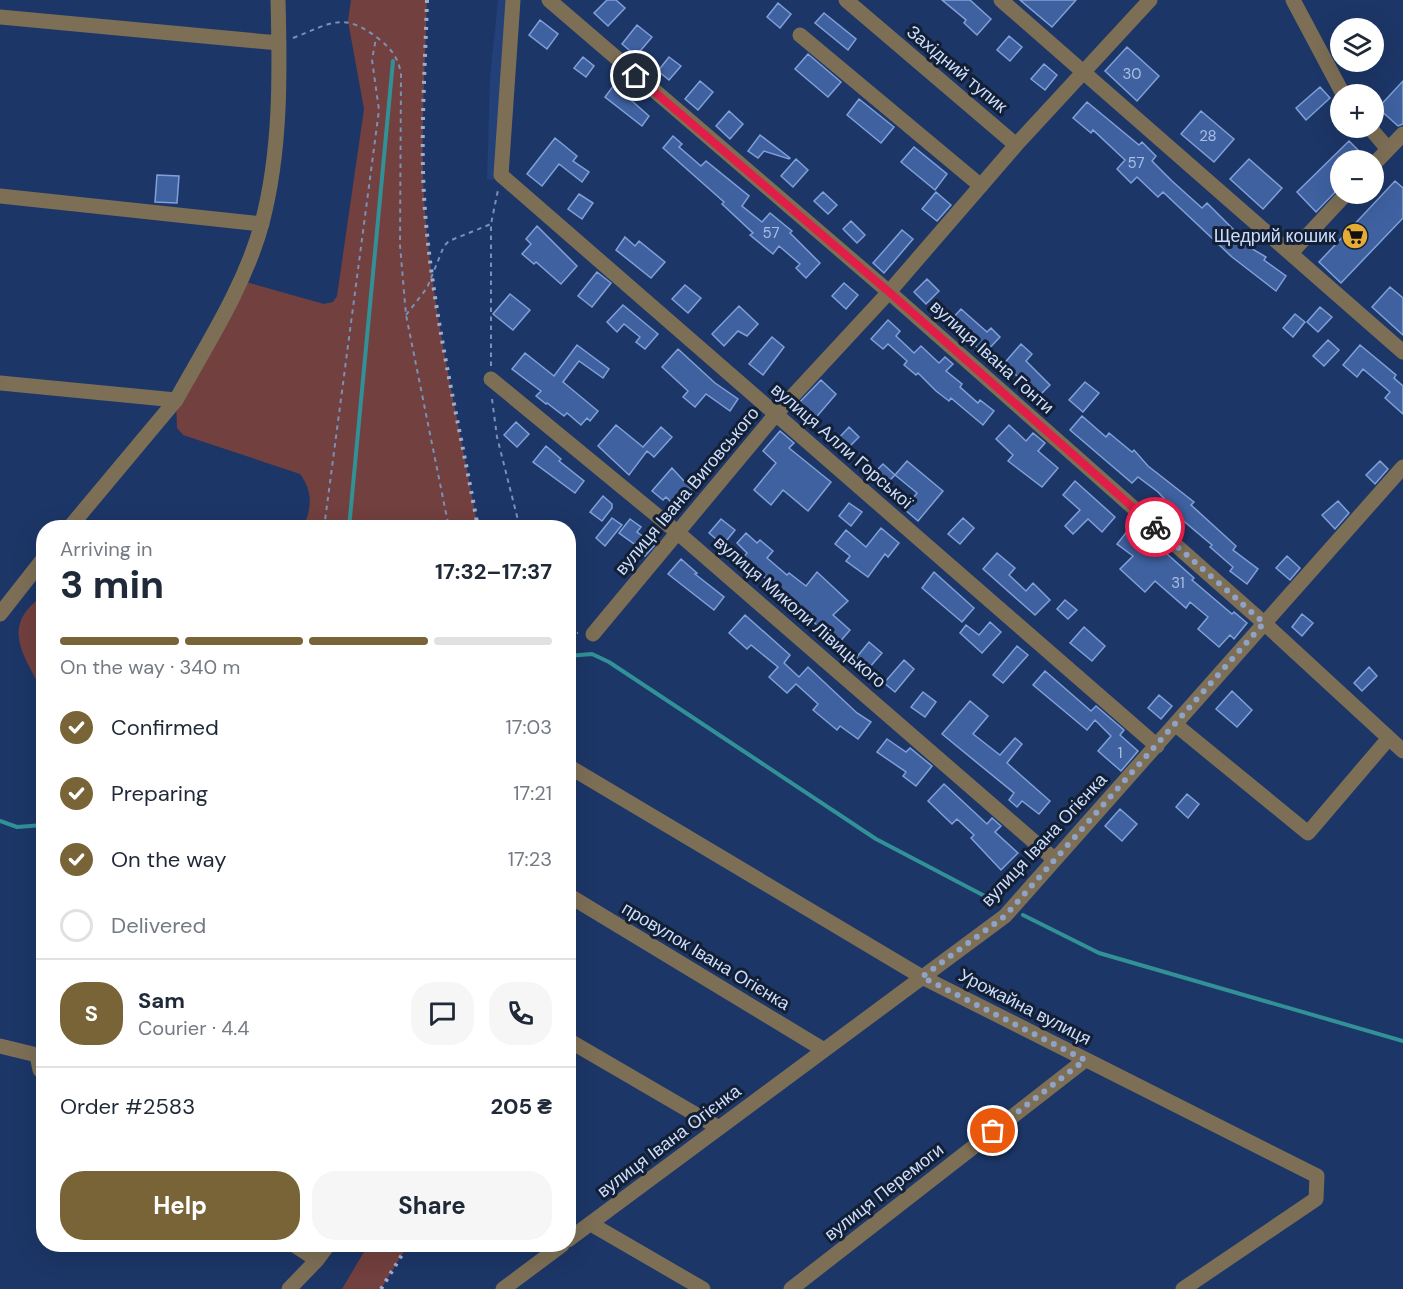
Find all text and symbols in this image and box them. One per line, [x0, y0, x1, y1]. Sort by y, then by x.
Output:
map controls [1330, 18, 1384, 204]
button: layers [1330, 18, 1384, 72]
street label: Західний тупик [902, 20, 1012, 118]
pin [610, 50, 661, 101]
icon: home [619, 59, 652, 92]
house number: 30 [1122, 64, 1142, 84]
button: + [1330, 84, 1384, 138]
house number: 28 [1199, 126, 1217, 146]
button: − [1330, 150, 1384, 204]
house number: 57 [1128, 153, 1144, 173]
supermarket icon: Щедрий кошик [1340, 221, 1370, 251]
house number: 57 [763, 223, 779, 243]
place label: Щедрий кошик [1214, 224, 1336, 248]
street label: вулиця Івана Гонти [925, 295, 1059, 419]
street label: вулиця Алли Горської [766, 378, 918, 514]
street label: вулиця Івана Виговського [609, 402, 765, 580]
courier [1125, 497, 1185, 557]
icon: bike [1139, 511, 1172, 544]
street label: вулиця Миколи Лівицького [709, 531, 891, 693]
text: Arriving in [60, 536, 152, 562]
text: 17:32–17:37 [435, 557, 552, 586]
text: 3 min [60, 559, 164, 610]
house number: 31 [1171, 573, 1185, 593]
text: On the way · 340 m [60, 654, 240, 680]
icon: check [60, 711, 93, 744]
text: Confirmed [111, 713, 219, 742]
text: 17:03 [506, 714, 552, 740]
house number: 1 [1118, 743, 1122, 763]
street label: вулиця Івана Огієнка [976, 767, 1113, 912]
icon: check [60, 777, 93, 810]
text: Preparing [111, 779, 208, 808]
text: 17:21 [513, 780, 552, 806]
icon: check [60, 843, 93, 876]
text: On the way [111, 845, 226, 874]
text: 17:23 [508, 846, 552, 872]
street label: провулок Івана Огієнка [618, 896, 795, 1016]
text: Delivered [111, 911, 206, 940]
street label: Урожайна вулиця [955, 963, 1095, 1051]
button: chat [411, 982, 474, 1045]
button: phone [489, 982, 552, 1045]
text: Sam [138, 986, 185, 1015]
text: S [85, 999, 98, 1028]
text: Courier · 4.4 [138, 1015, 249, 1041]
street label: вулиця Івана Огієнка [592, 1078, 747, 1203]
text: Order #2583 [60, 1092, 195, 1121]
text: 205 ₴ [490, 1092, 552, 1121]
pin [967, 1105, 1018, 1156]
icon: bag [976, 1114, 1009, 1147]
street label: вулиця Перемоги [819, 1138, 949, 1246]
button: Help [60, 1171, 300, 1240]
button: Share [312, 1171, 552, 1240]

